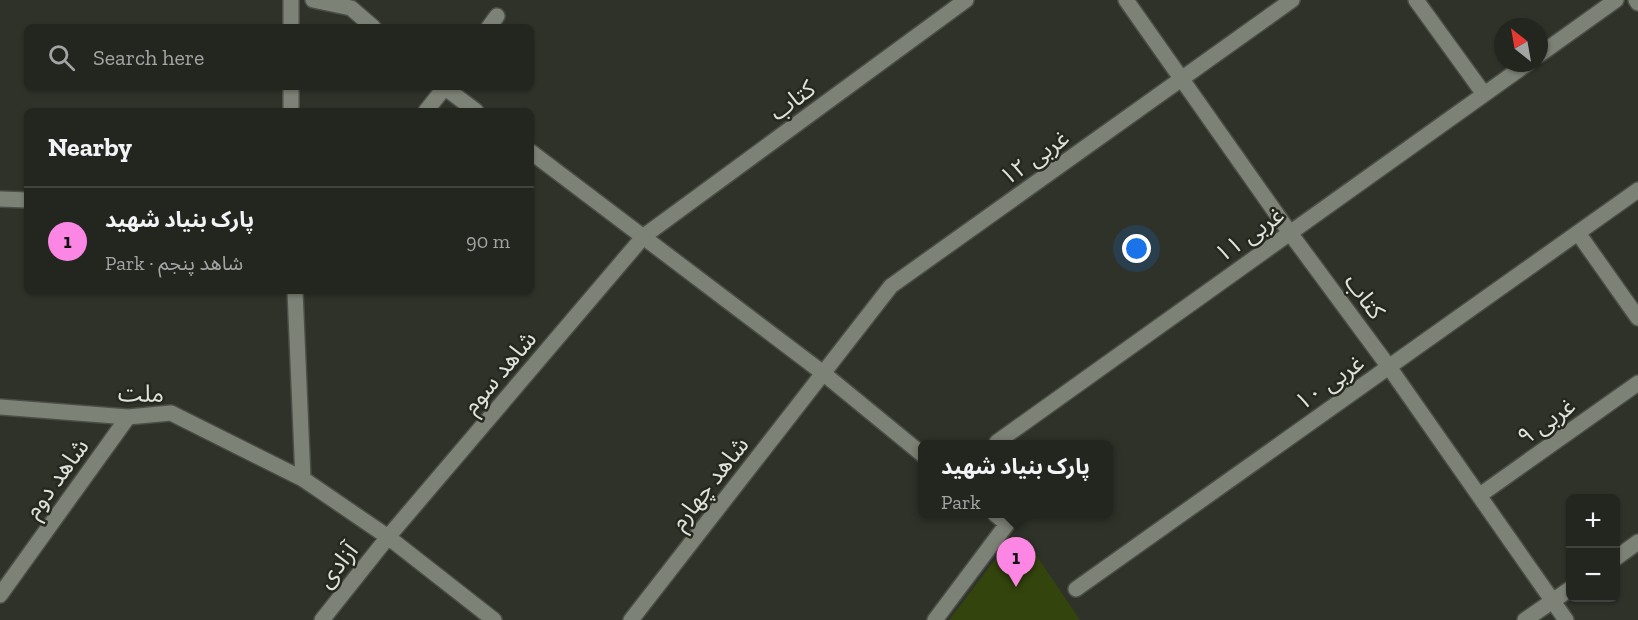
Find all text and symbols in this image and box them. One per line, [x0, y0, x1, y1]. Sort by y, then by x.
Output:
north arrow [1494, 18, 1548, 72]
search box [24, 24, 534, 90]
icon: search [45, 41, 78, 74]
text: Search here [93, 44, 204, 71]
street label: کتاب [763, 73, 822, 126]
street label: غربی ۱۲ [994, 123, 1074, 191]
text: Nearby [48, 131, 132, 163]
street label: غربی ۱۱ [1209, 200, 1289, 268]
text: پارک بنیاد شهید [105, 206, 254, 233]
text: 1 [63, 229, 72, 253]
text: 90 m [466, 229, 510, 253]
your location [1122, 234, 1151, 263]
text: Park · شاهد پنجم [105, 251, 243, 275]
street label: کتاب [1339, 267, 1392, 326]
street label: شاهد سوم [456, 325, 545, 422]
street label: غربی ۱۰ [1289, 348, 1369, 416]
street label: ملت [118, 378, 164, 408]
street label: غربی ۹ [1511, 391, 1581, 451]
street label: شاهد چهارم [664, 431, 758, 538]
street label: شاهد دوم [17, 432, 98, 526]
popup [918, 440, 1113, 518]
text: پارک بنیاد شهید [941, 453, 1090, 480]
text: Park [941, 490, 981, 514]
map controls [1566, 494, 1620, 602]
button: + [1566, 494, 1620, 548]
street label: آزادی [310, 536, 364, 593]
pin: 1 [996, 538, 1036, 587]
button: − [1566, 548, 1620, 602]

